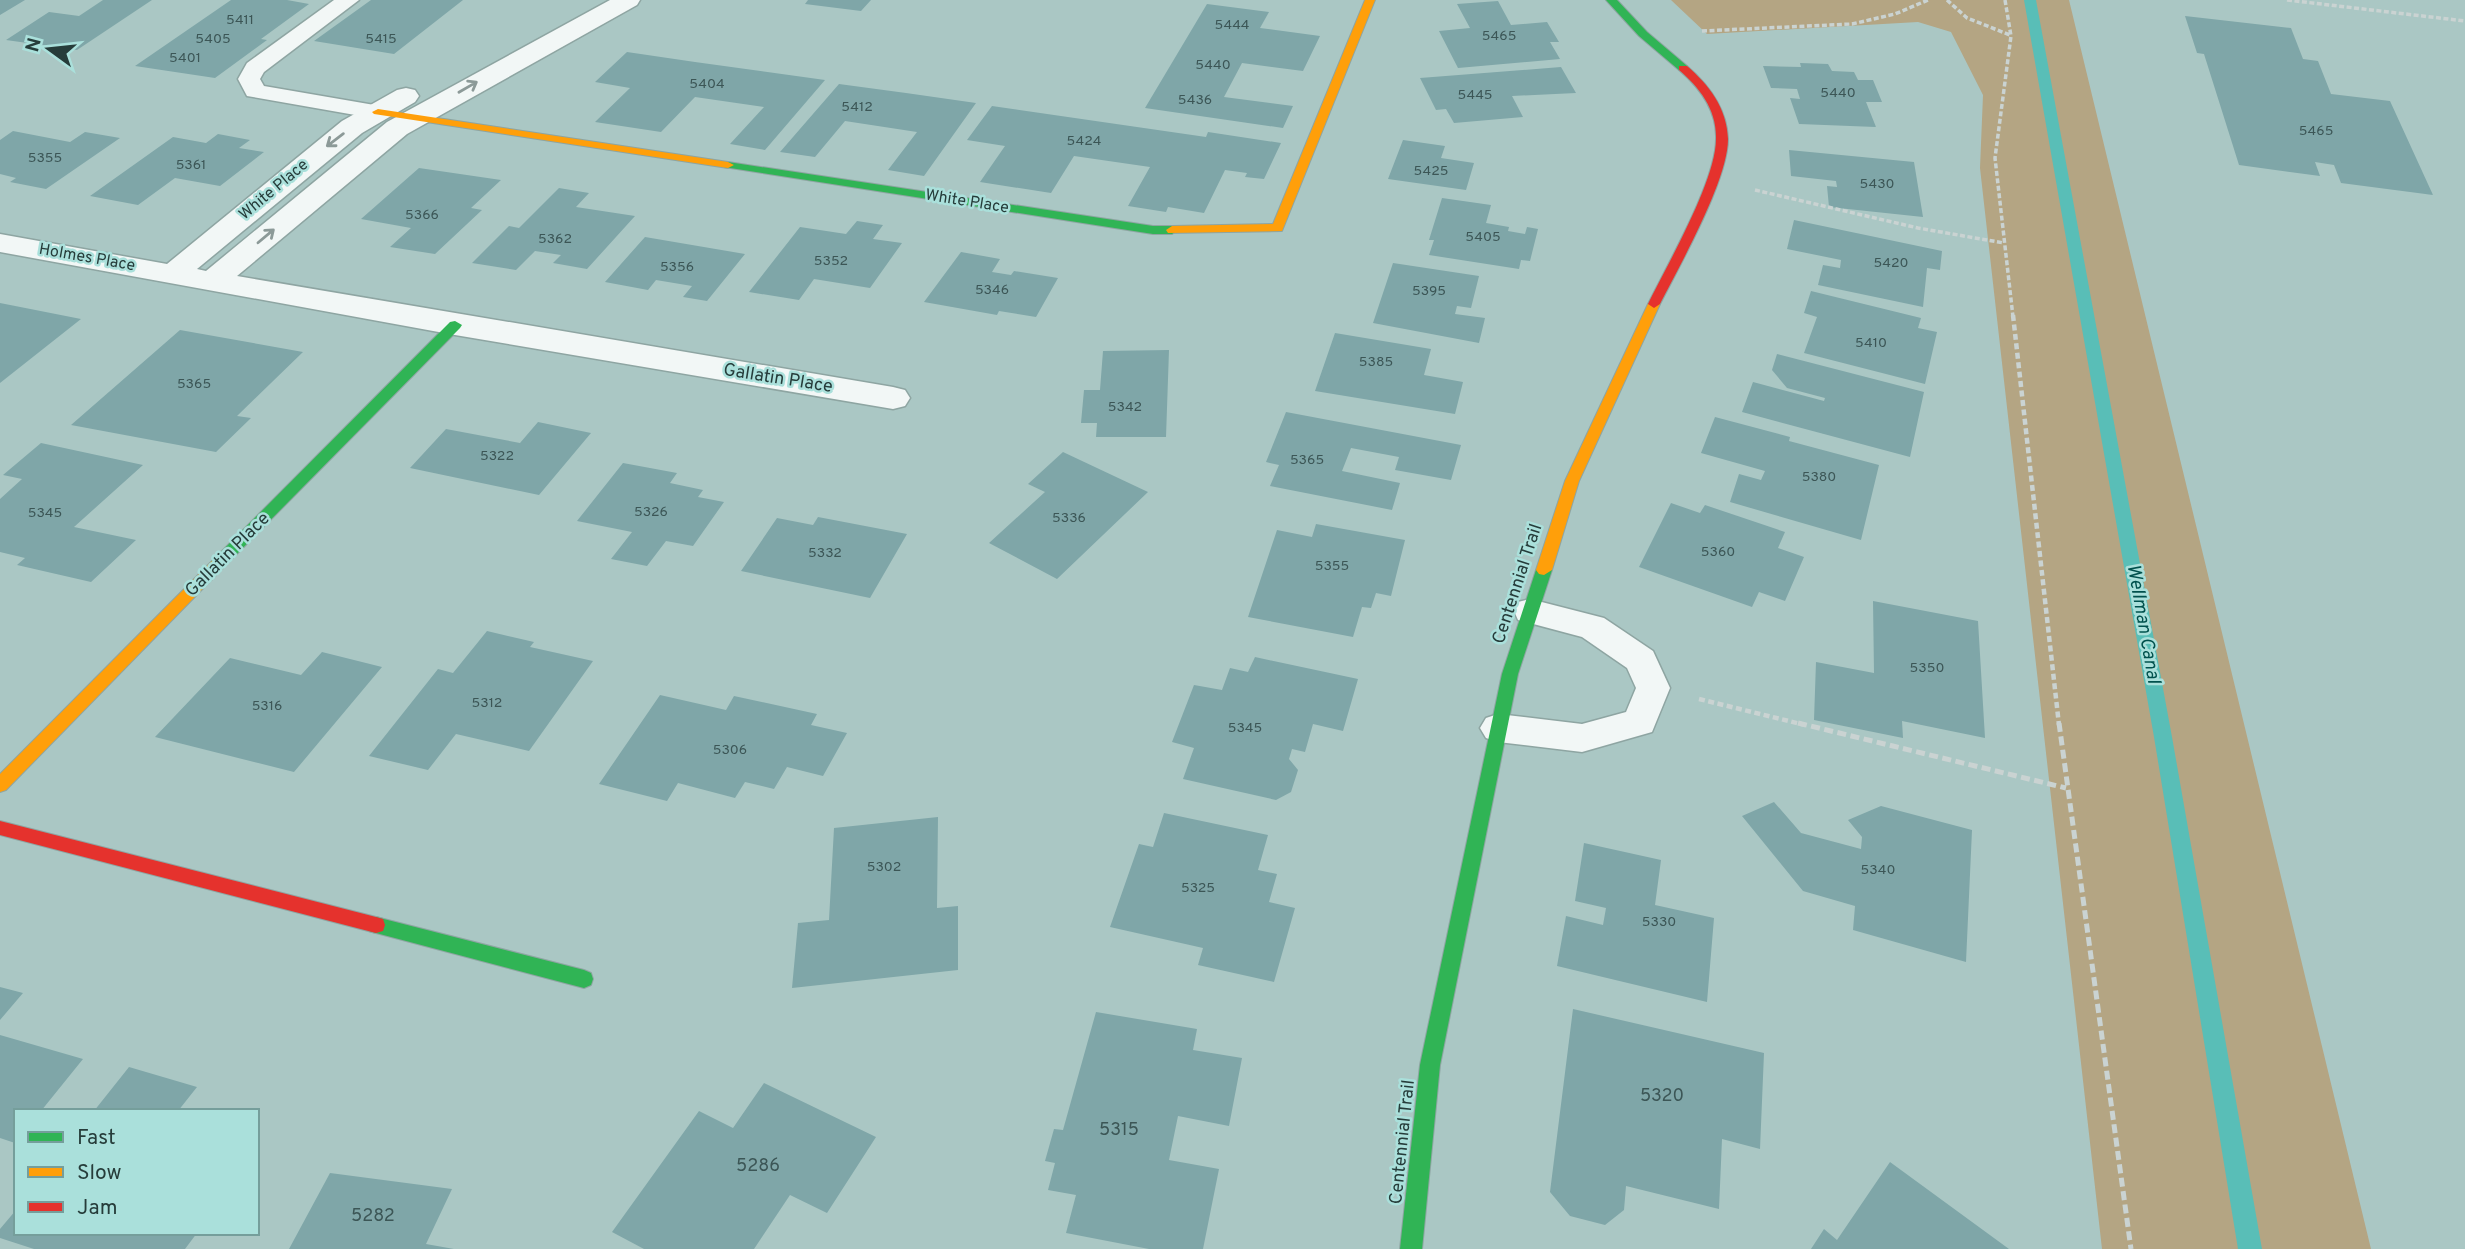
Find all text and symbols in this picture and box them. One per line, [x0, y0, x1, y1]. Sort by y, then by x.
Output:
house number: 5411 [226, 12, 254, 29]
north arrow [14, 14, 84, 84]
house number: 5444 [1214, 17, 1250, 34]
house number: 5465 [1482, 28, 1516, 45]
house number: 5405 [195, 31, 231, 48]
house number: 5415 [365, 31, 397, 48]
text: N [21, 35, 48, 55]
house number: 5401 [169, 50, 201, 67]
house number: 5440 [1195, 57, 1231, 74]
house number: 5404 [689, 76, 725, 93]
one-way arrow [458, 80, 478, 94]
house number: 5440 [1820, 85, 1856, 102]
house number: 5445 [1457, 87, 1493, 104]
house number: 5436 [1178, 92, 1212, 109]
house number: 5412 [841, 99, 873, 116]
house number: 5465 [2299, 123, 2333, 140]
one-way arrow [327, 133, 345, 148]
house number: 5424 [1067, 133, 1101, 150]
house number: 5355 [28, 150, 62, 167]
street label: White Place [235, 155, 313, 225]
house number: 5361 [176, 157, 206, 174]
house number: 5425 [1414, 163, 1448, 180]
house number: 5430 [1860, 176, 1894, 193]
street label: White Place [924, 186, 1010, 218]
house number: 5366 [405, 207, 439, 224]
one-way arrow [257, 228, 275, 244]
house number: 5405 [1465, 229, 1501, 246]
house number: 5362 [538, 231, 572, 248]
street label: Holmes Place [37, 240, 137, 276]
house number: 5352 [814, 253, 848, 270]
house number: 5420 [1873, 255, 1909, 272]
house number: 5356 [660, 259, 694, 276]
house number: 5346 [975, 282, 1009, 299]
house number: 5395 [1412, 283, 1446, 300]
house number: 5410 [1855, 335, 1887, 352]
house number: 5385 [1359, 354, 1393, 371]
street label: Gallatin Place [722, 359, 834, 399]
house number: 5365 [177, 376, 211, 393]
house number: 5342 [1108, 399, 1142, 416]
house number: 5322 [480, 448, 514, 465]
house number: 5365 [1290, 452, 1324, 469]
house number: 5380 [1802, 469, 1836, 486]
house number: 5326 [634, 504, 668, 521]
house number: 5345 [28, 505, 62, 522]
street label: Gallatin Place [181, 508, 275, 602]
house number: 5336 [1052, 510, 1086, 527]
street label: Centennial Trail [1488, 521, 1548, 647]
house number: 5360 [1701, 544, 1735, 561]
house number: 5332 [808, 545, 842, 562]
house number: 5355 [1315, 558, 1349, 575]
water label: Wellman Canal [2121, 562, 2166, 687]
house number: 5350 [1910, 660, 1944, 677]
house number: 5312 [472, 695, 502, 712]
house number: 5316 [252, 698, 282, 715]
house number: 5345 [1228, 720, 1262, 737]
house number: 5306 [713, 742, 747, 759]
house number: 5302 [867, 859, 901, 876]
house number: 5340 [1861, 862, 1895, 879]
house number: 5325 [1181, 880, 1215, 897]
house number: 5330 [1642, 914, 1676, 931]
street label: Centennial Trail [1385, 1079, 1421, 1205]
house number: 5320 [1640, 1085, 1684, 1108]
legend [14, 1109, 259, 1235]
house number: 5315 [1099, 1119, 1139, 1142]
text: Fast [77, 1125, 116, 1152]
house number: 5286 [736, 1155, 780, 1178]
text: Slow [77, 1160, 122, 1187]
text: Jam [77, 1195, 118, 1222]
house number: 5282 [351, 1205, 395, 1228]

